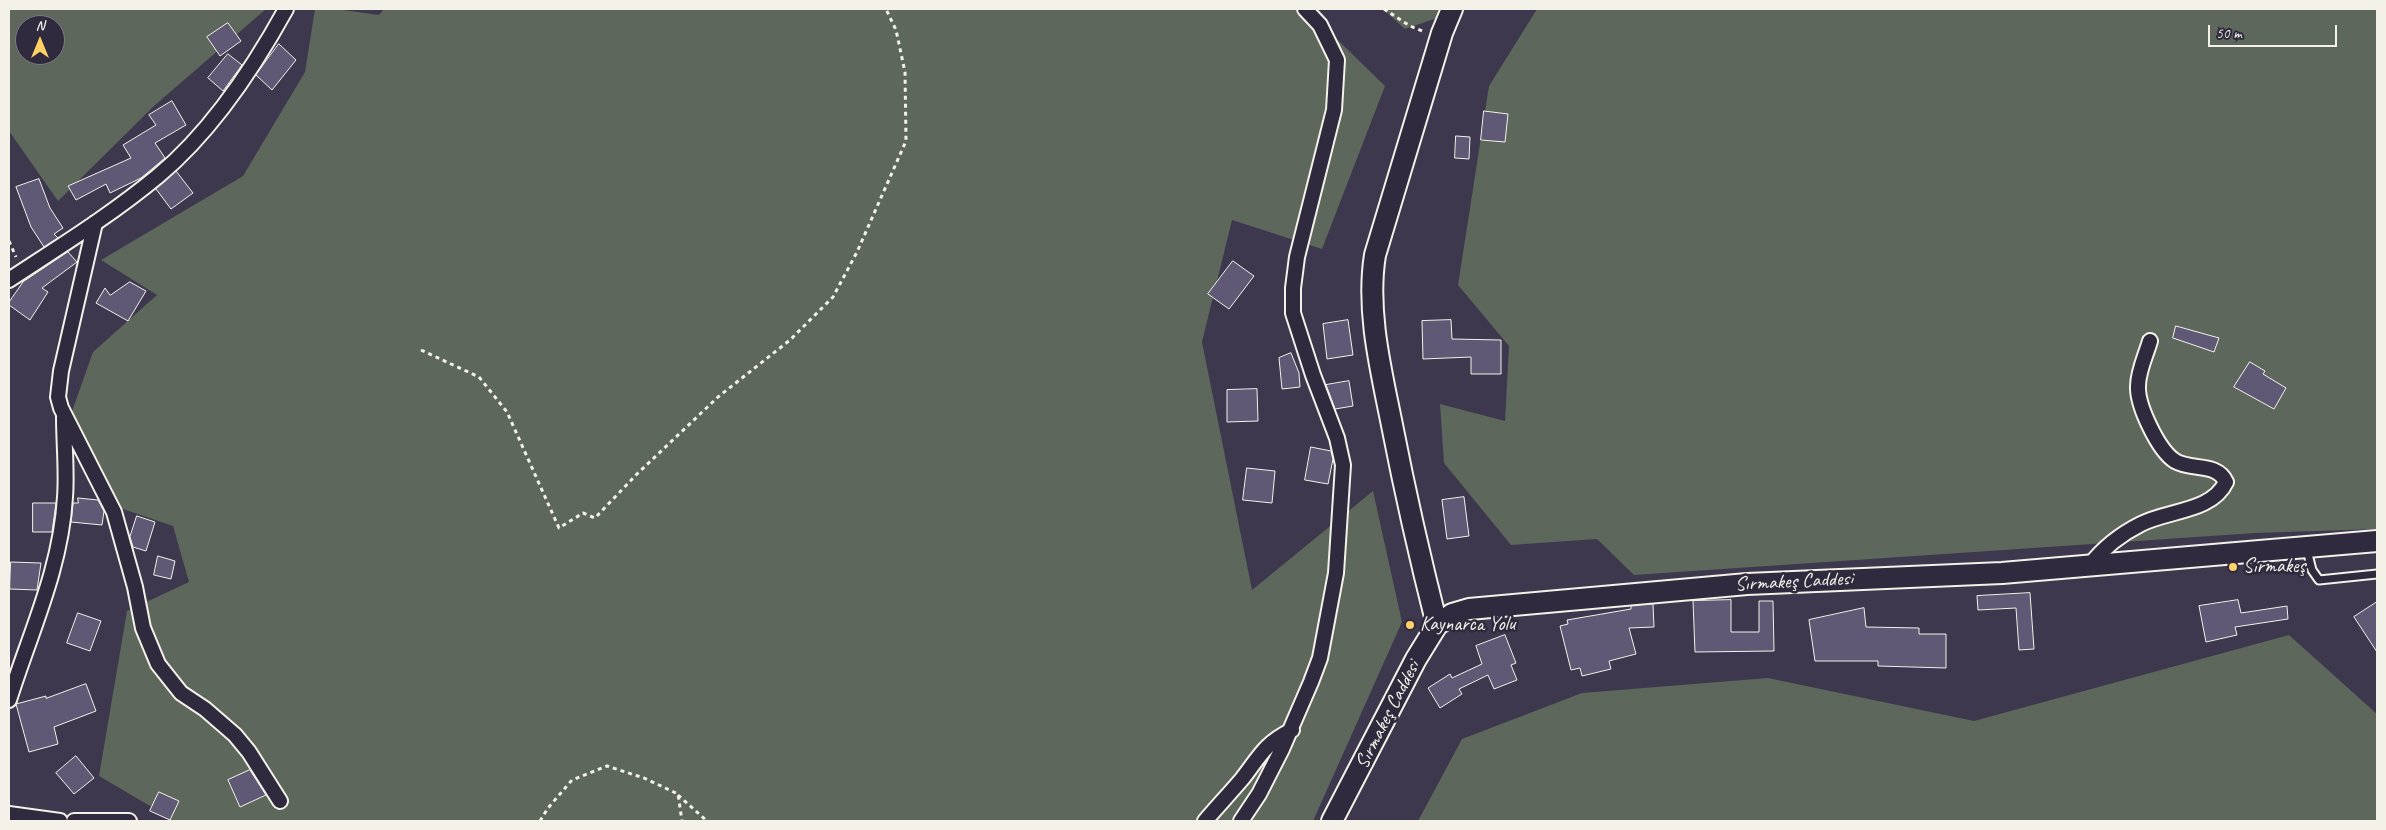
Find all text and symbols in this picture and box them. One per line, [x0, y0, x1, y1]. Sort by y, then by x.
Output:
north arrow [15, 15, 65, 65]
scale bar [2211, 15, 2340, 47]
text: N [36, 17, 44, 34]
text: 50 m [2216, 24, 2242, 43]
place label: Sırmakeş [2243, 555, 2305, 579]
marker: Sırmakeş [2227, 561, 2239, 573]
street label: Sırmakeş Caddesi [1734, 567, 1854, 597]
place label: Kaynarca Yolu [1420, 613, 1515, 637]
marker: Kaynarca Yolu [1404, 619, 1416, 631]
street label: Sırmakeş Caddesi [1351, 657, 1425, 773]

